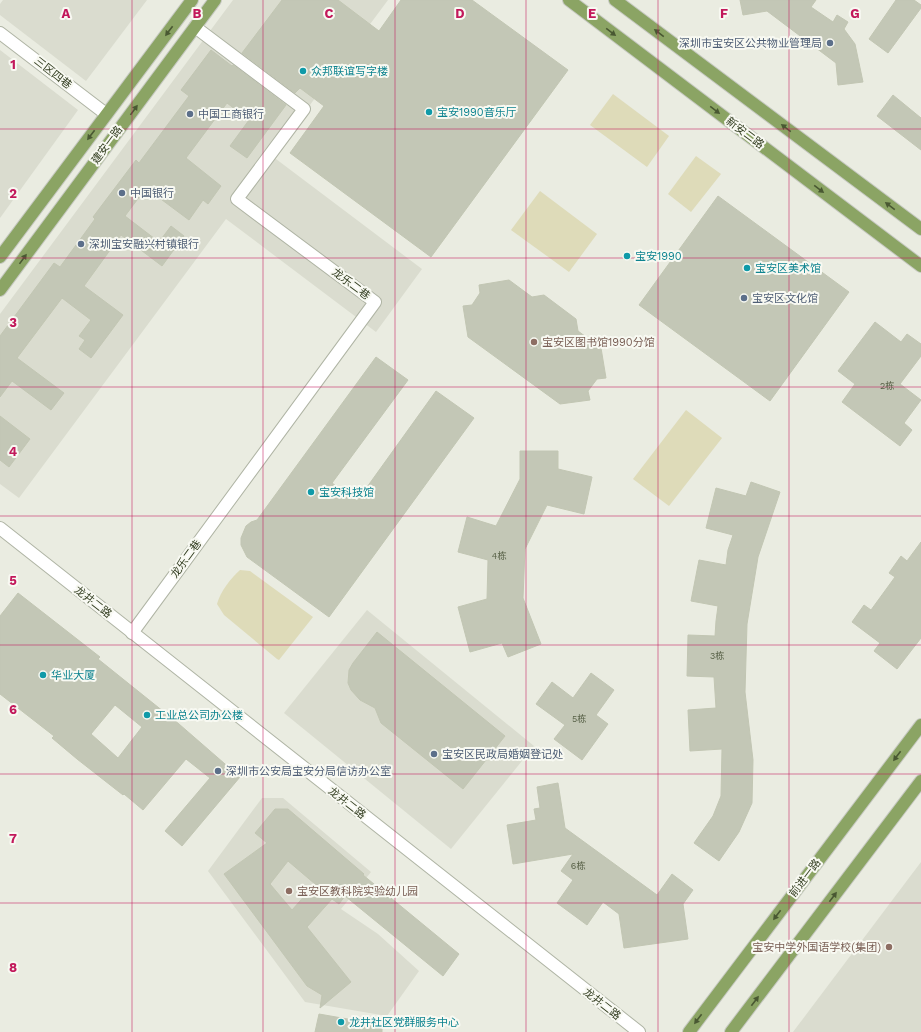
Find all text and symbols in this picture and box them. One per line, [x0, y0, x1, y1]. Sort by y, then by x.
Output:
text: A [62, 6, 71, 21]
text: B [193, 6, 202, 21]
text: C [325, 6, 334, 21]
text: D [455, 6, 465, 21]
text: E [588, 6, 596, 21]
text: F [720, 6, 728, 21]
text: G [850, 6, 860, 21]
one-way arrow [164, 26, 173, 37]
one-way arrow [606, 28, 617, 36]
one-way arrow [654, 29, 665, 37]
place label: 深圳市宝安区公共物业管理局 [679, 37, 822, 50]
marker: 深圳市宝安区公共物业管理局 [825, 38, 835, 48]
street label: 三区四巷 [32, 54, 74, 92]
text: 1 [10, 57, 16, 72]
place label: 众邦联谊写字楼 [311, 65, 388, 78]
marker: 众邦联谊写字楼 [298, 66, 308, 76]
one-way arrow [130, 104, 138, 115]
place label: 宝安1990音乐厅 [437, 106, 517, 119]
one-way arrow [710, 106, 720, 114]
marker: 宝安1990音乐厅 [424, 107, 434, 117]
place label: 中国工商银行 [198, 108, 264, 121]
marker: 中国工商银行 [185, 109, 195, 119]
street label: 新安二路 [724, 115, 766, 151]
street label: 建安一路 [89, 123, 125, 167]
one-way arrow [780, 124, 791, 132]
one-way arrow [87, 130, 95, 141]
one-way arrow [813, 184, 824, 193]
text: 2 [9, 186, 17, 201]
place label: 中国银行 [130, 187, 174, 200]
marker: 中国银行 [117, 188, 127, 198]
one-way arrow [884, 202, 895, 210]
place label: 深圳宝安融兴村镇银行 [89, 238, 199, 251]
marker: 深圳宝安融兴村镇银行 [76, 239, 86, 249]
place label: 宝安1990 [635, 250, 682, 263]
marker: 宝安1990 [622, 251, 632, 261]
one-way arrow [19, 254, 27, 265]
place label: 宝安区美术馆 [755, 262, 821, 275]
marker: 宝安区美术馆 [742, 263, 752, 273]
street label: 龙乐二巷 [330, 266, 372, 302]
place label: 宝安区文化馆 [752, 292, 818, 305]
marker: 宝安区文化馆 [739, 293, 749, 303]
text: 3 [9, 315, 17, 330]
place label: 宝安区图书馆1990分馆 [542, 336, 655, 349]
marker: 宝安区图书馆1990分馆 [529, 337, 539, 347]
house number: 2栋 [880, 380, 894, 391]
text: 4 [9, 444, 18, 459]
place label: 宝安科技馆 [319, 486, 374, 499]
marker: 宝安科技馆 [306, 487, 316, 497]
street label: 龙乐二巷 [168, 537, 204, 581]
house number: 4栋 [492, 550, 506, 561]
text: 5 [9, 573, 17, 588]
street label: 龙井二路 [72, 583, 114, 621]
house number: 3栋 [710, 650, 724, 661]
place label: 华业大厦 [51, 669, 95, 682]
marker: 华业大厦 [38, 670, 48, 680]
text: 6 [9, 702, 17, 717]
place label: 工业总公司办公楼 [155, 709, 243, 722]
marker: 工业总公司办公楼 [142, 710, 152, 720]
house number: 5栋 [572, 713, 586, 724]
place label: 宝安区民政局婚姻登记处 [442, 748, 563, 761]
marker: 宝安区民政局婚姻登记处 [429, 749, 439, 759]
one-way arrow [894, 751, 902, 761]
place label: 深圳市公安局宝安分局信访办公室 [226, 765, 391, 778]
marker: 深圳市公安局宝安分局信访办公室 [213, 766, 223, 776]
street label: 龙井二路 [326, 784, 368, 822]
text: 7 [9, 831, 17, 846]
street label: 前进一路 [787, 857, 823, 899]
house number: 6栋 [571, 860, 585, 871]
place label: 宝安区教科院实验幼儿园 [297, 885, 418, 898]
marker: 宝安区教科院实验幼儿园 [284, 886, 294, 896]
one-way arrow [829, 892, 837, 903]
one-way arrow [773, 910, 781, 921]
place label: 宝安中学外国语学校(集团) [752, 941, 881, 954]
marker: 宝安中学外国语学校(集团) [884, 942, 894, 952]
text: 8 [9, 960, 17, 975]
street label: 龙井二路 [581, 985, 623, 1023]
one-way arrow [750, 995, 759, 1006]
one-way arrow [694, 1014, 703, 1025]
place label: 龙井社区党群服务中心 [349, 1016, 459, 1029]
marker: 龙井社区党群服务中心 [336, 1017, 346, 1027]

